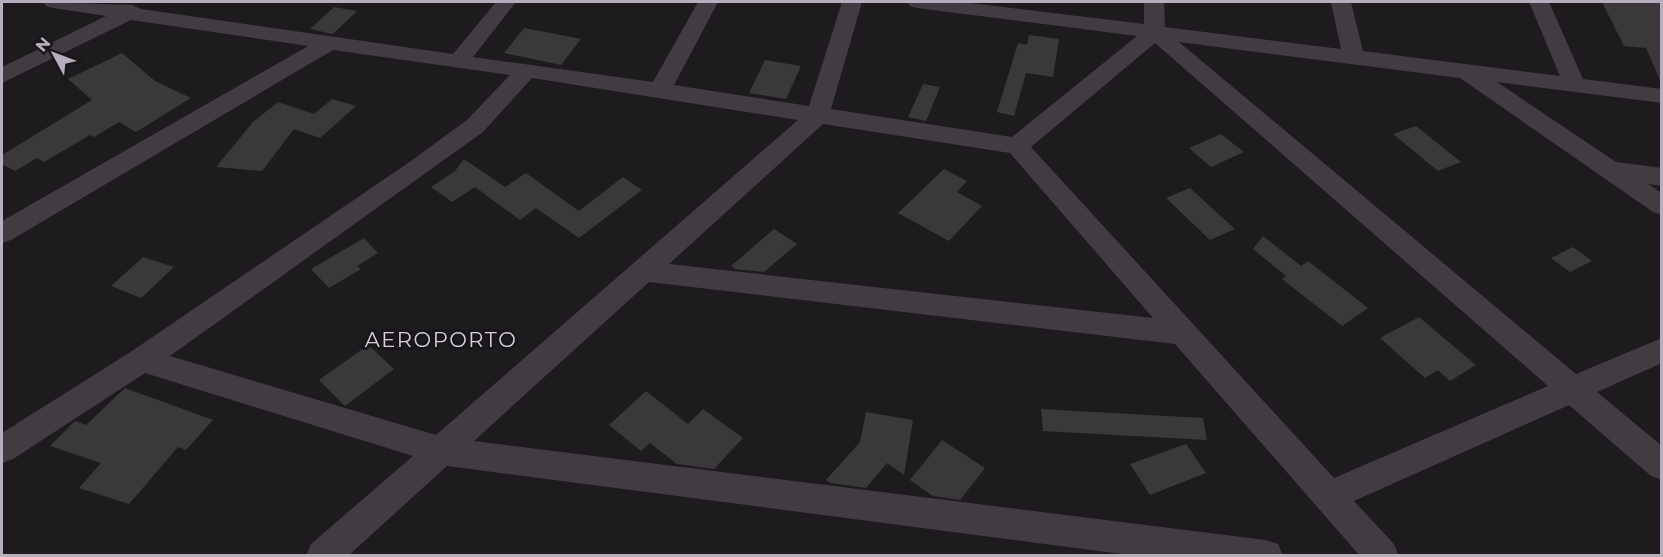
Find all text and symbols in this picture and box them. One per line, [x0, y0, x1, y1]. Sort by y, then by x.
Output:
north arrow [24, 24, 84, 84]
text: N [32, 33, 54, 56]
district label: AEROPORTO [365, 327, 517, 352]

